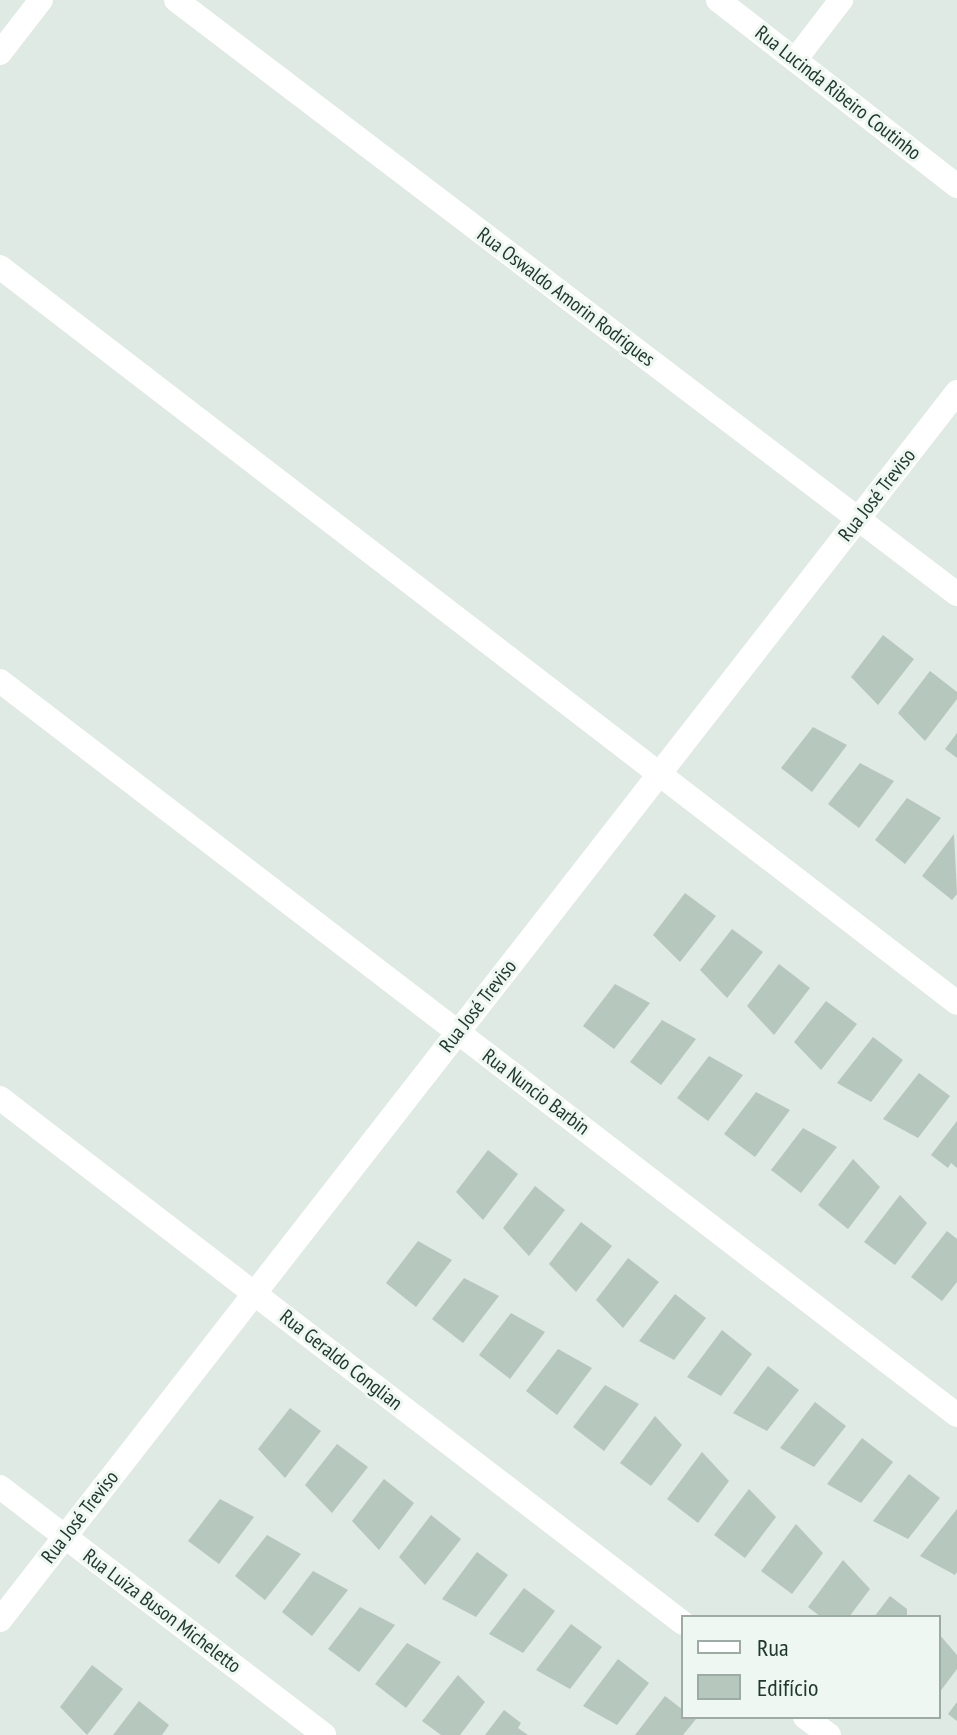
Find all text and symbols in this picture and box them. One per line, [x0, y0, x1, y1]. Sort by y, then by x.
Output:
street label: Rua Lucinda Ribeiro Coutinho [750, 21, 926, 165]
street label: Rua Oswaldo Amorin Rodrigues [472, 222, 660, 372]
street label: Rua José Treviso [833, 444, 921, 546]
street label: Rua José Treviso [434, 955, 522, 1057]
street label: Rua Nuncio Barbin [478, 1044, 594, 1140]
street label: Rua Geraldo Conglian [275, 1305, 407, 1415]
street label: Rua José Treviso [36, 1466, 124, 1568]
street label: Rua Luiza Buson Micheletto [78, 1544, 246, 1678]
legend [681, 1615, 941, 1719]
text: Rua [757, 1632, 789, 1663]
text: Edifício [757, 1672, 818, 1703]

